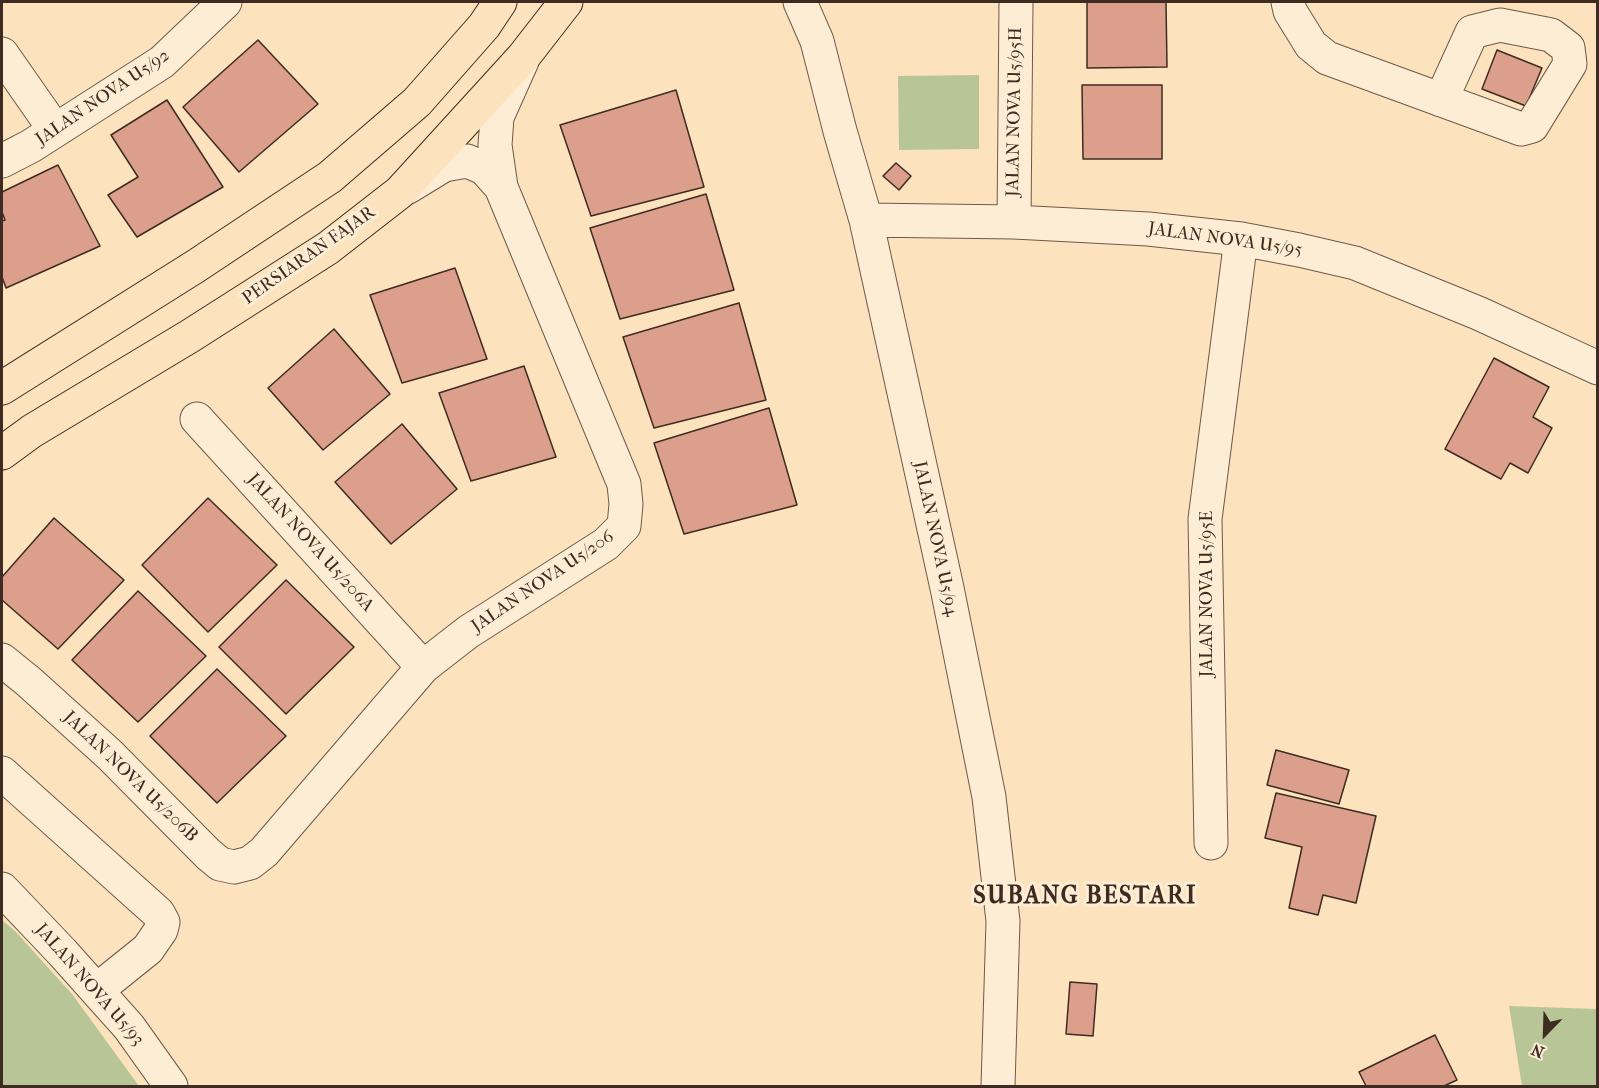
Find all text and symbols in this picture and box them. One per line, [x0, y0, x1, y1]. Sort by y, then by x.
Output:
street label: JALAN NOVA U5/95H [1003, 27, 1027, 197]
street label: JALAN NOVA U5/92 [32, 45, 174, 151]
street label: PERSIARAN FAJAR [239, 202, 379, 310]
street label: JALAN NOVA U5/95 [1147, 218, 1303, 262]
street label: JALAN NOVA U5/94 [908, 459, 962, 619]
street label: JALAN NOVA U5/206A [242, 469, 378, 617]
street label: JALAN NOVA U5/95E [1197, 511, 1219, 677]
street label: JALAN NOVA U5/206 [468, 526, 618, 638]
street label: JALAN NOVA U5/206B [58, 707, 202, 847]
district label: SUBANG BESTARI [973, 883, 1197, 911]
street label: JALAN NOVA U5/93 [30, 919, 148, 1051]
north arrow [1515, 1004, 1575, 1064]
text: N [1528, 1040, 1547, 1062]

